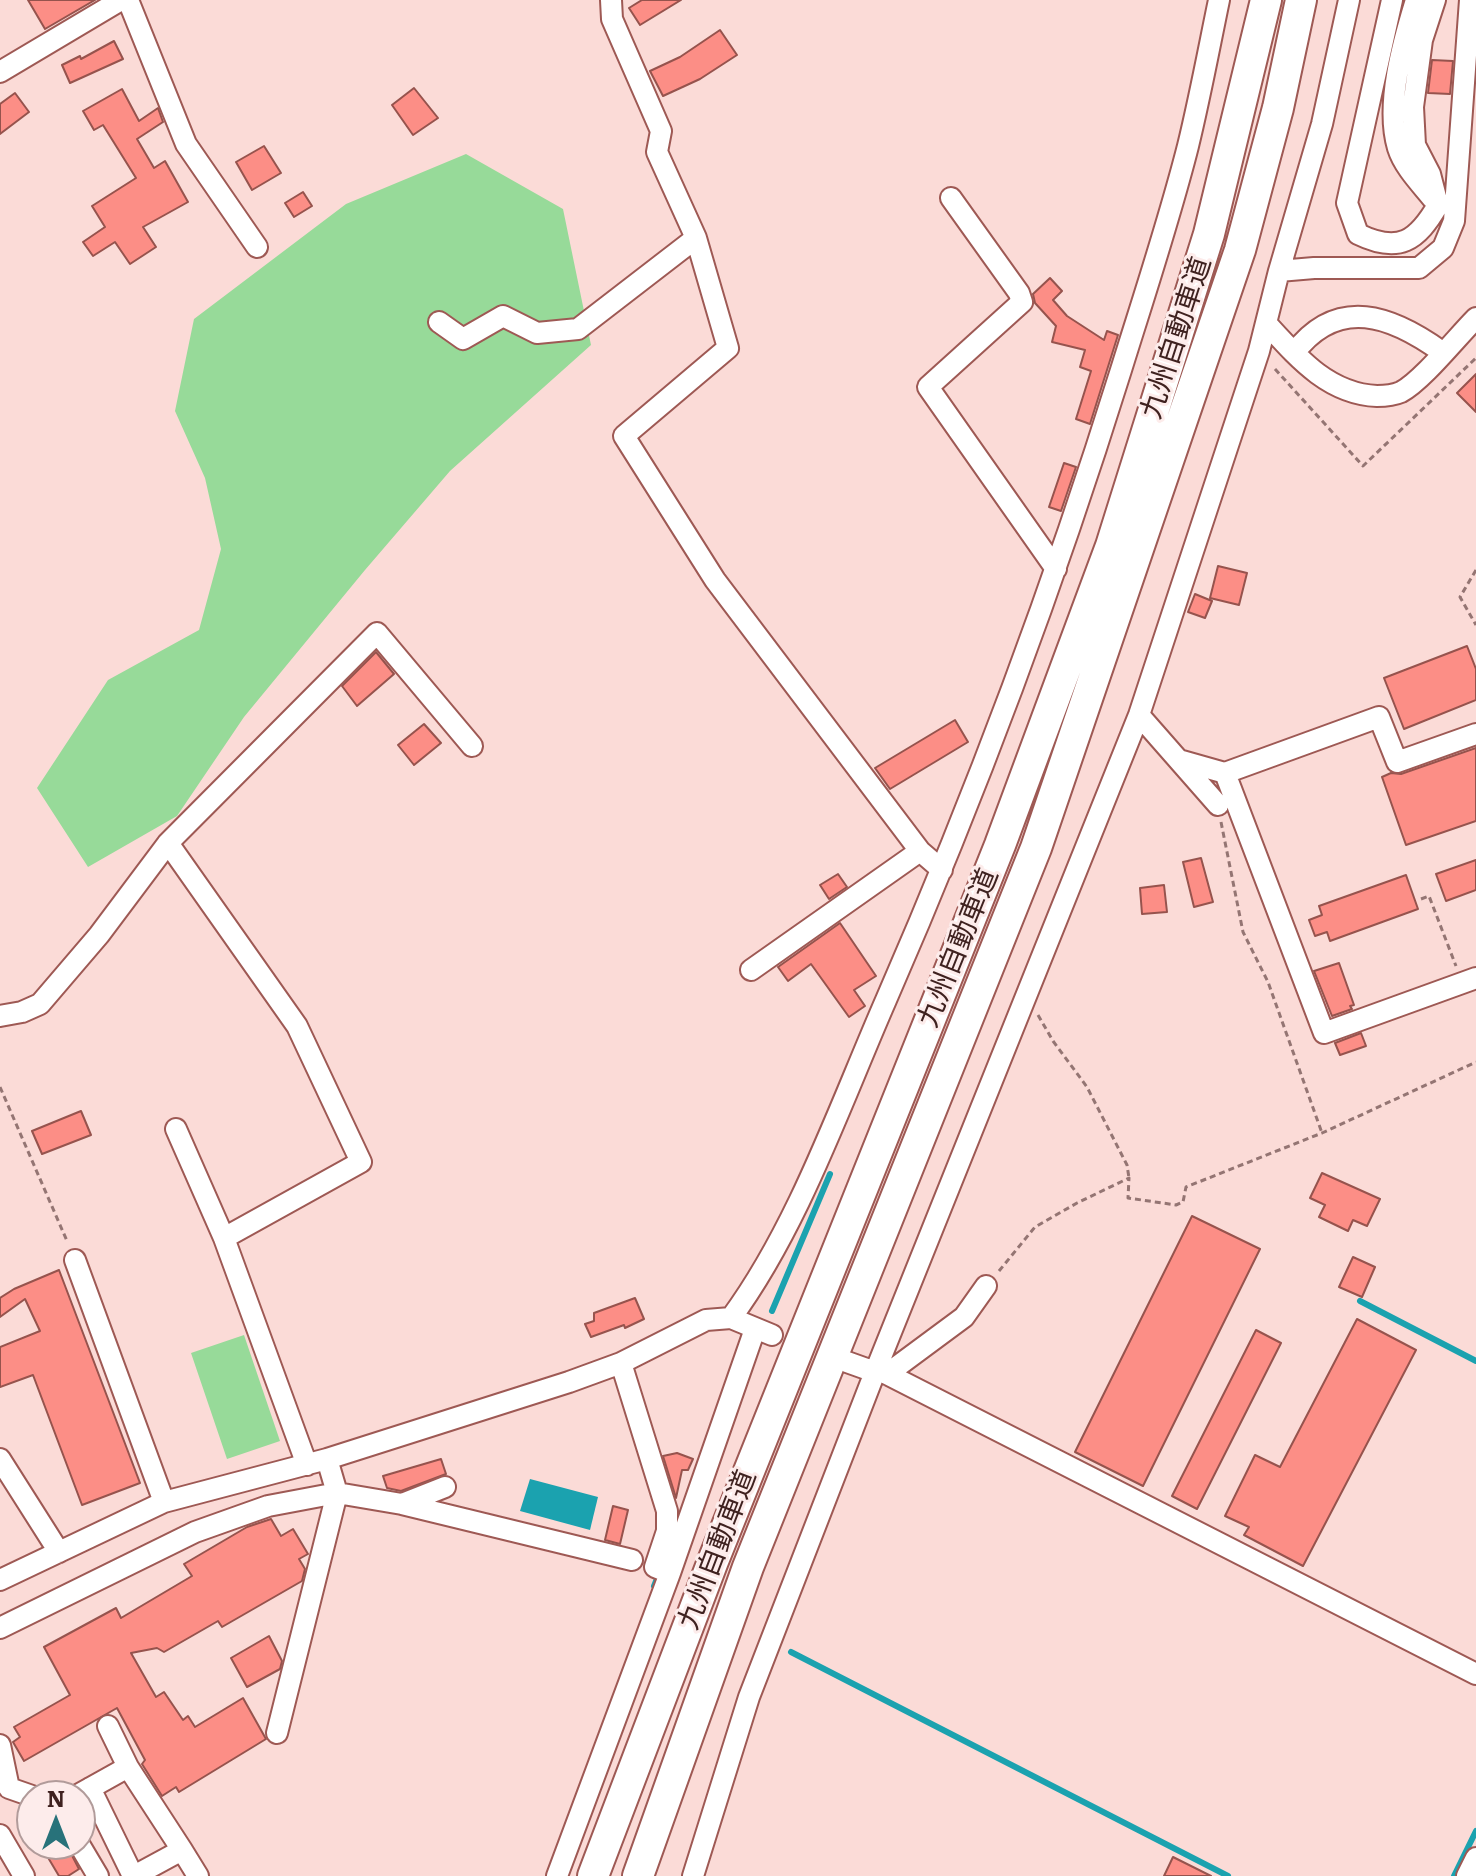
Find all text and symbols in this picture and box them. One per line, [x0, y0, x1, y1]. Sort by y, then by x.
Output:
street label: 九州自動車道 [1135, 253, 1219, 423]
street label: 九州自動車道 [912, 864, 1006, 1032]
street label: 九州自動車道 [672, 1466, 764, 1634]
north arrow [16, 1780, 96, 1860]
text: N [47, 1781, 65, 1814]

